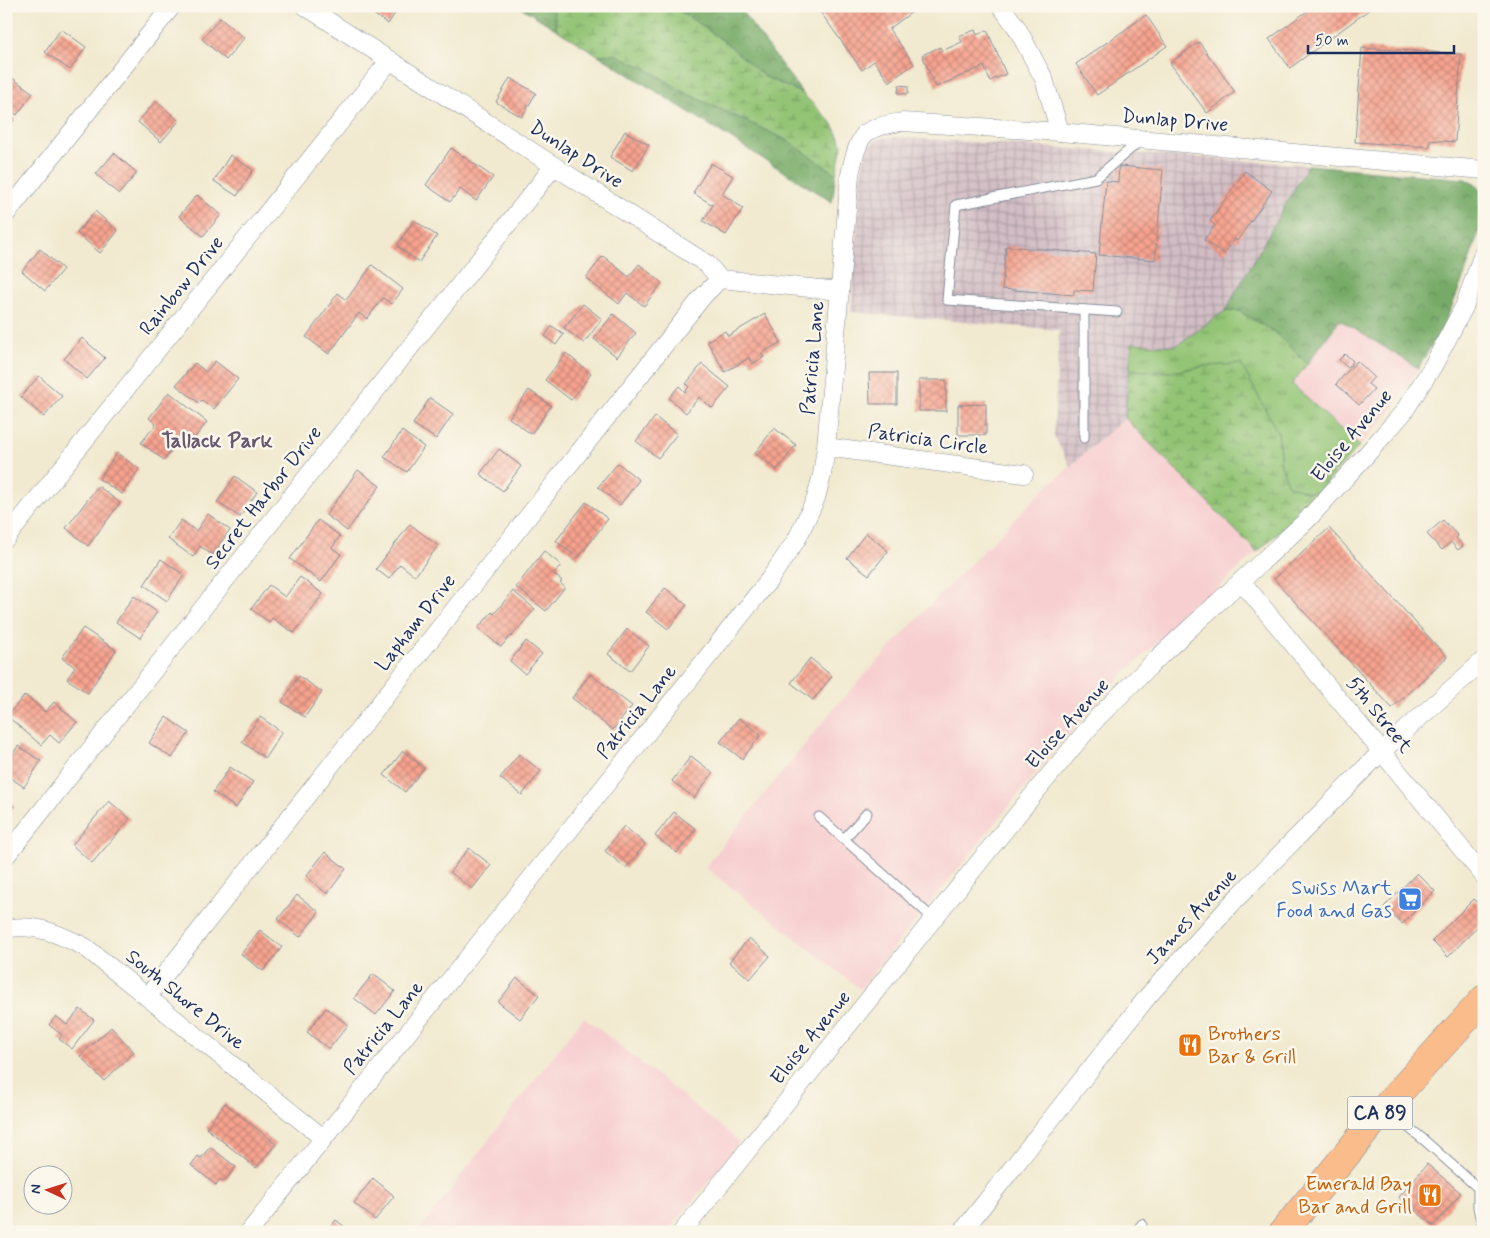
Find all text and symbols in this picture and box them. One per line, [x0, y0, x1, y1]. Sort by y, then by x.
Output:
scale bar [1308, 22, 1454, 54]
text: 50 m [1315, 31, 1349, 51]
street label: Dunlap Drive [1121, 103, 1229, 139]
street label: Dunlap Drive [524, 115, 628, 195]
street label: Rainbow Drive [134, 231, 230, 341]
street label: Patricia Lane [795, 300, 831, 416]
street label: Eloise Avenue [1305, 384, 1399, 488]
street label: Patricia Circle [866, 418, 990, 462]
street label: Secret Harbor Drive [199, 421, 329, 575]
district label: Tallack Park [161, 427, 273, 455]
street label: Lapham Drive [369, 569, 463, 677]
street label: Patricia Lane [591, 659, 683, 765]
street label: 5th Street [1340, 671, 1418, 759]
street label: Eloise Avenue [1020, 673, 1116, 775]
street label: James Avenue [1140, 863, 1244, 971]
place label: Swiss Mart Food and Gas [1276, 875, 1392, 925]
supermarket icon: Swiss Mart Food and Gas [1397, 886, 1423, 912]
street label: South Shore Drive [120, 944, 250, 1056]
street label: Patricia Lane [338, 975, 430, 1081]
street label: Eloise Avenue [765, 985, 857, 1091]
place label: Brothers Bar & Grill [1208, 1021, 1296, 1071]
restaurant icon: Brothers Bar & Grill [1177, 1032, 1203, 1058]
road number: CA 89 [1348, 1096, 1412, 1130]
north arrow [22, 1166, 72, 1216]
place label: Emerald Bay Bar and Grill [1298, 1171, 1412, 1221]
restaurant icon: Emerald Bay Bar and Grill [1417, 1182, 1443, 1208]
text: N [27, 1184, 45, 1194]

